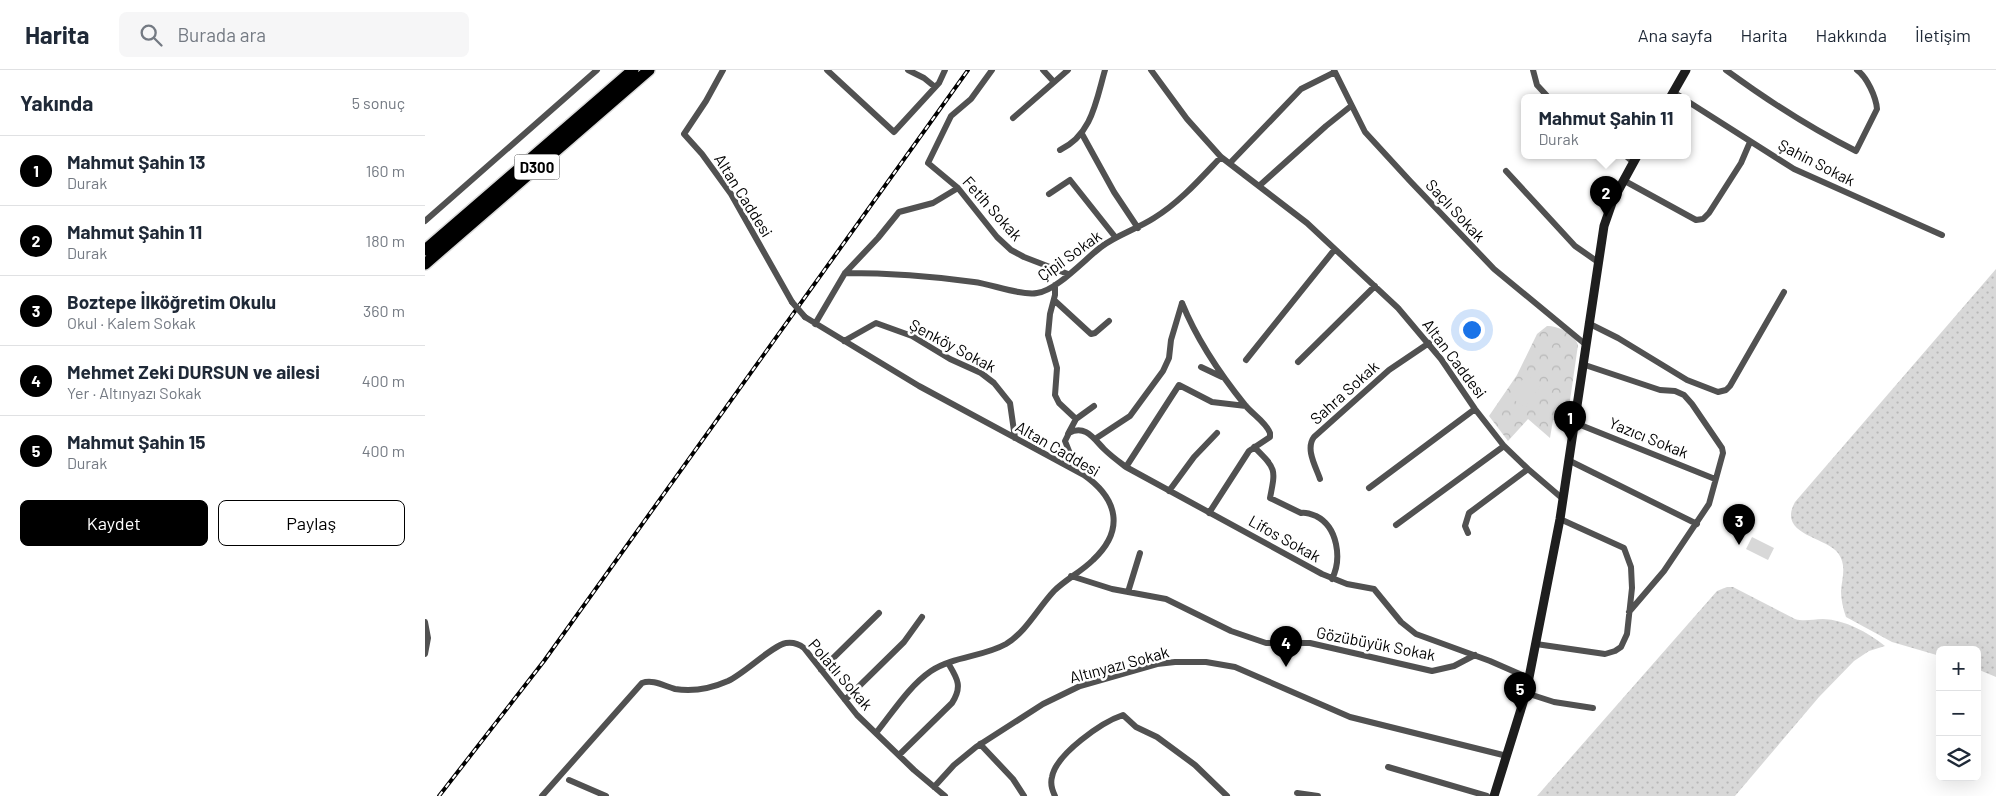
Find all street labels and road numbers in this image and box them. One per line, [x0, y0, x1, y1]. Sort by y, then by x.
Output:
street label: Şahin Sokak [1776, 135, 1858, 189]
street label: Altan Caddesi [711, 150, 777, 240]
road number: D300 [515, 154, 559, 180]
street label: Fetih Sokak [959, 172, 1027, 244]
street label: Saçlı Sokak [1422, 175, 1490, 245]
street label: Çipil Sokak [1033, 225, 1105, 285]
street label: Şenköy Sokak [907, 314, 999, 376]
street label: Altan Caddesi [1419, 315, 1491, 401]
street label: Sahra Sokak [1306, 356, 1382, 428]
street label: Yazıcı Sokak [1606, 412, 1692, 462]
street label: Altan Caddesi [1013, 416, 1103, 480]
street label: Lifos Sokak [1246, 510, 1324, 566]
street label: Gözübüyük Sokak [1315, 622, 1437, 664]
street label: Polatlı Sokak [805, 635, 877, 713]
street label: Altınyazı Sokak [1067, 642, 1171, 686]

